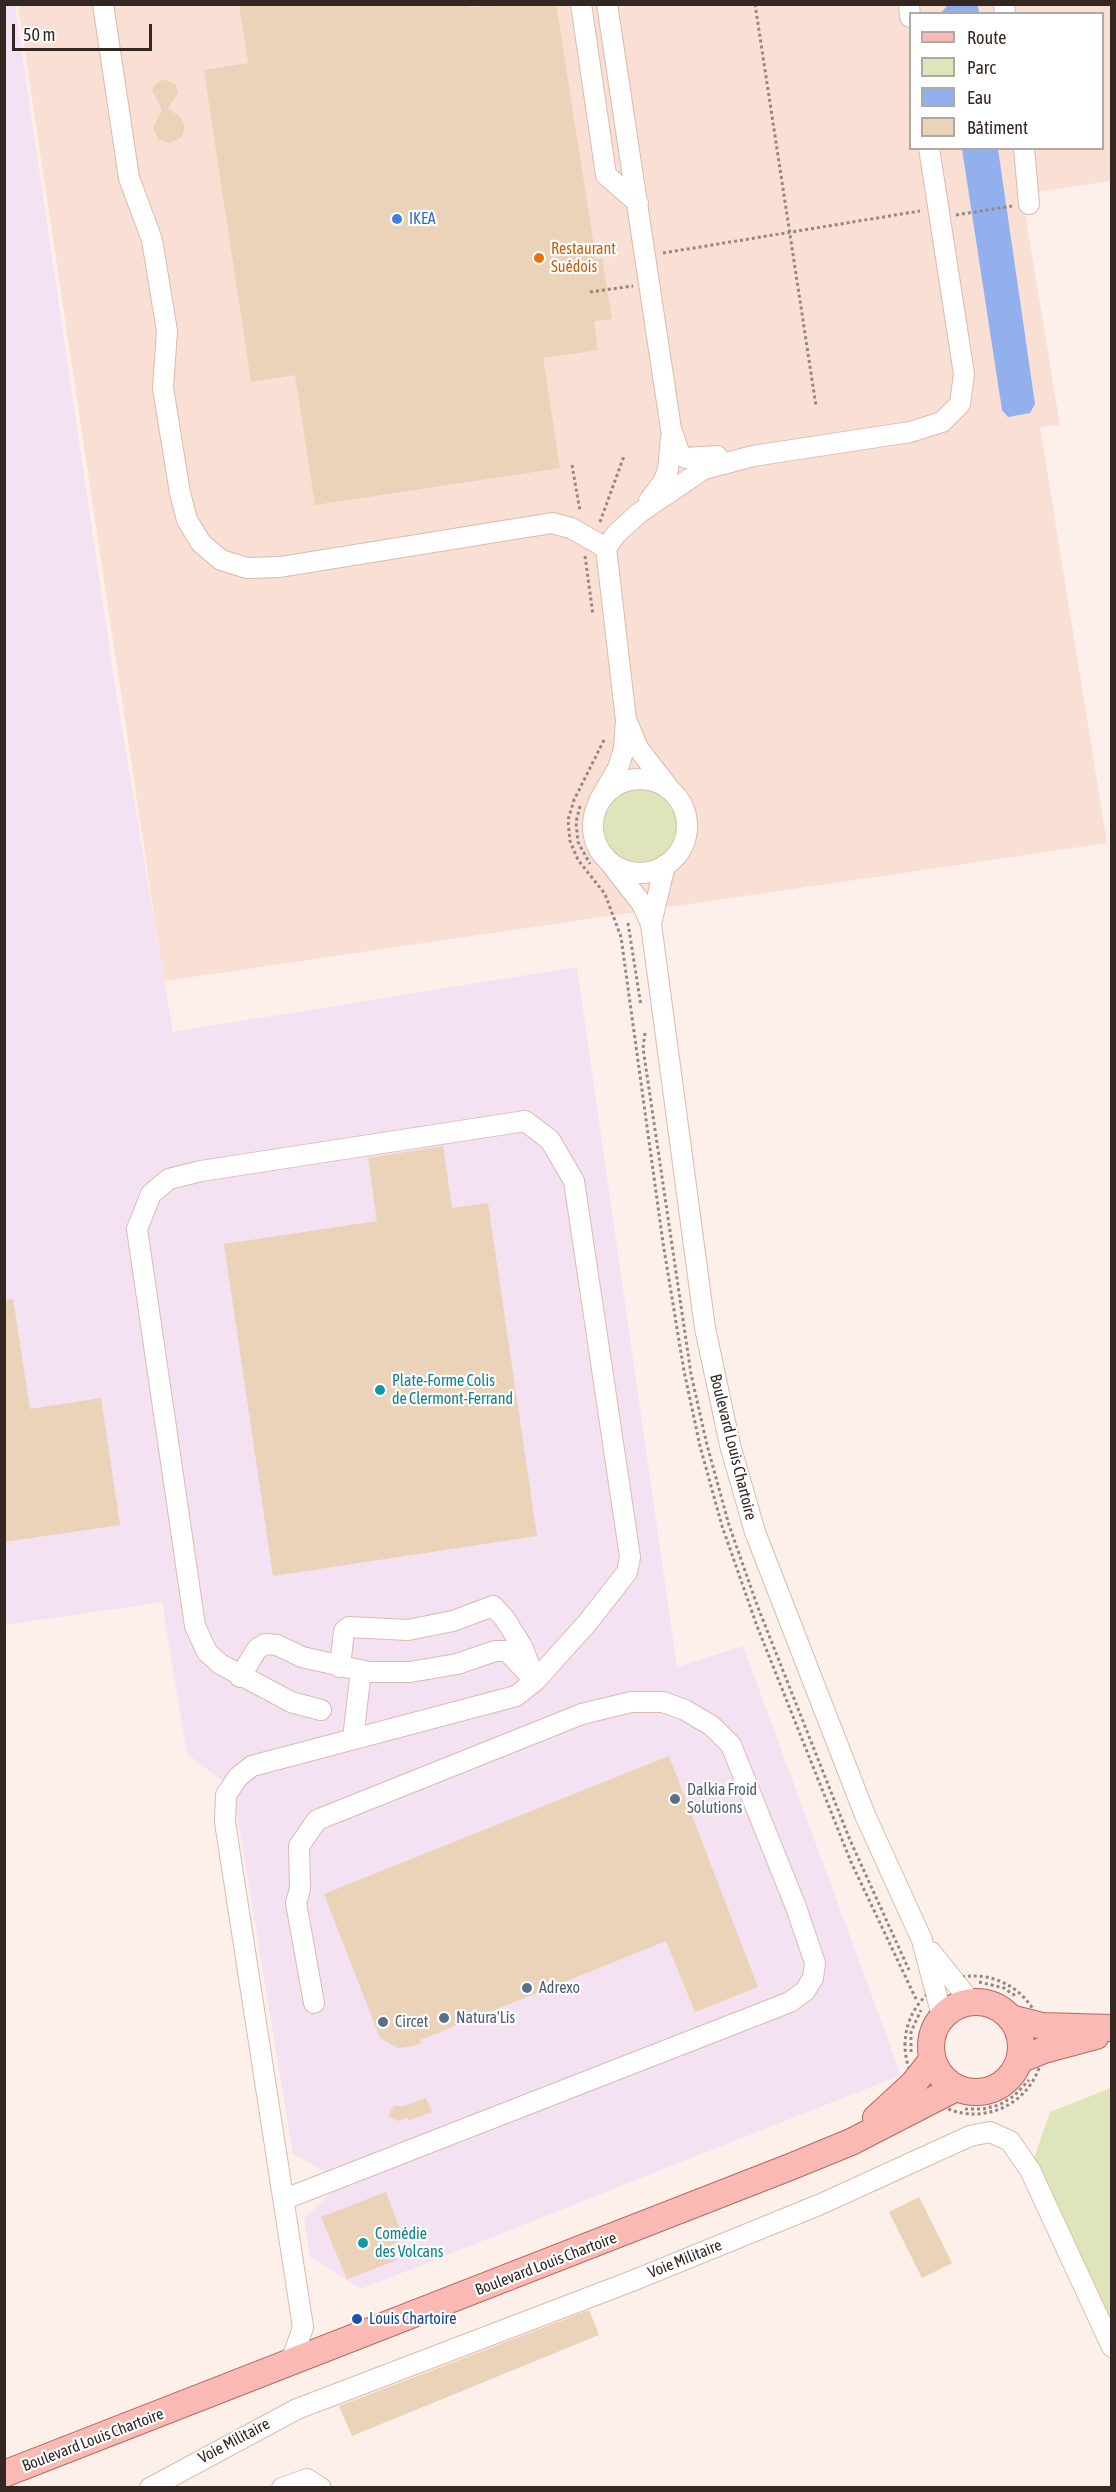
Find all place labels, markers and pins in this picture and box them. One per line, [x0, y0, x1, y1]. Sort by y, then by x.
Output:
place label: IKEA [409, 209, 436, 229]
marker: IKEA [390, 212, 404, 226]
place label: Restaurant Suédois [551, 239, 616, 277]
marker: Restaurant Suédois [532, 251, 546, 265]
place label: Plate-Forme Colis de Clermont-Ferrand [392, 1371, 513, 1409]
marker: Plate-Forme Colis de Clermont-Ferrand [373, 1383, 387, 1397]
place label: Dalkia Froid Solutions [687, 1780, 757, 1818]
marker: Dalkia Froid Solutions [668, 1792, 682, 1806]
place label: Adrexo [539, 1978, 580, 1998]
marker: Adrexo [520, 1981, 534, 1995]
place label: Natura'Lis [456, 2008, 515, 2028]
marker: Natura'Lis [437, 2011, 451, 2025]
place label: Circet [395, 2012, 428, 2032]
marker: Circet [376, 2015, 390, 2029]
place label: Comédie des Volcans [375, 2224, 443, 2262]
marker: Comédie des Volcans [356, 2236, 370, 2250]
place label: Louis Chartoire [369, 2309, 457, 2329]
marker: Louis Chartoire [350, 2312, 364, 2326]

